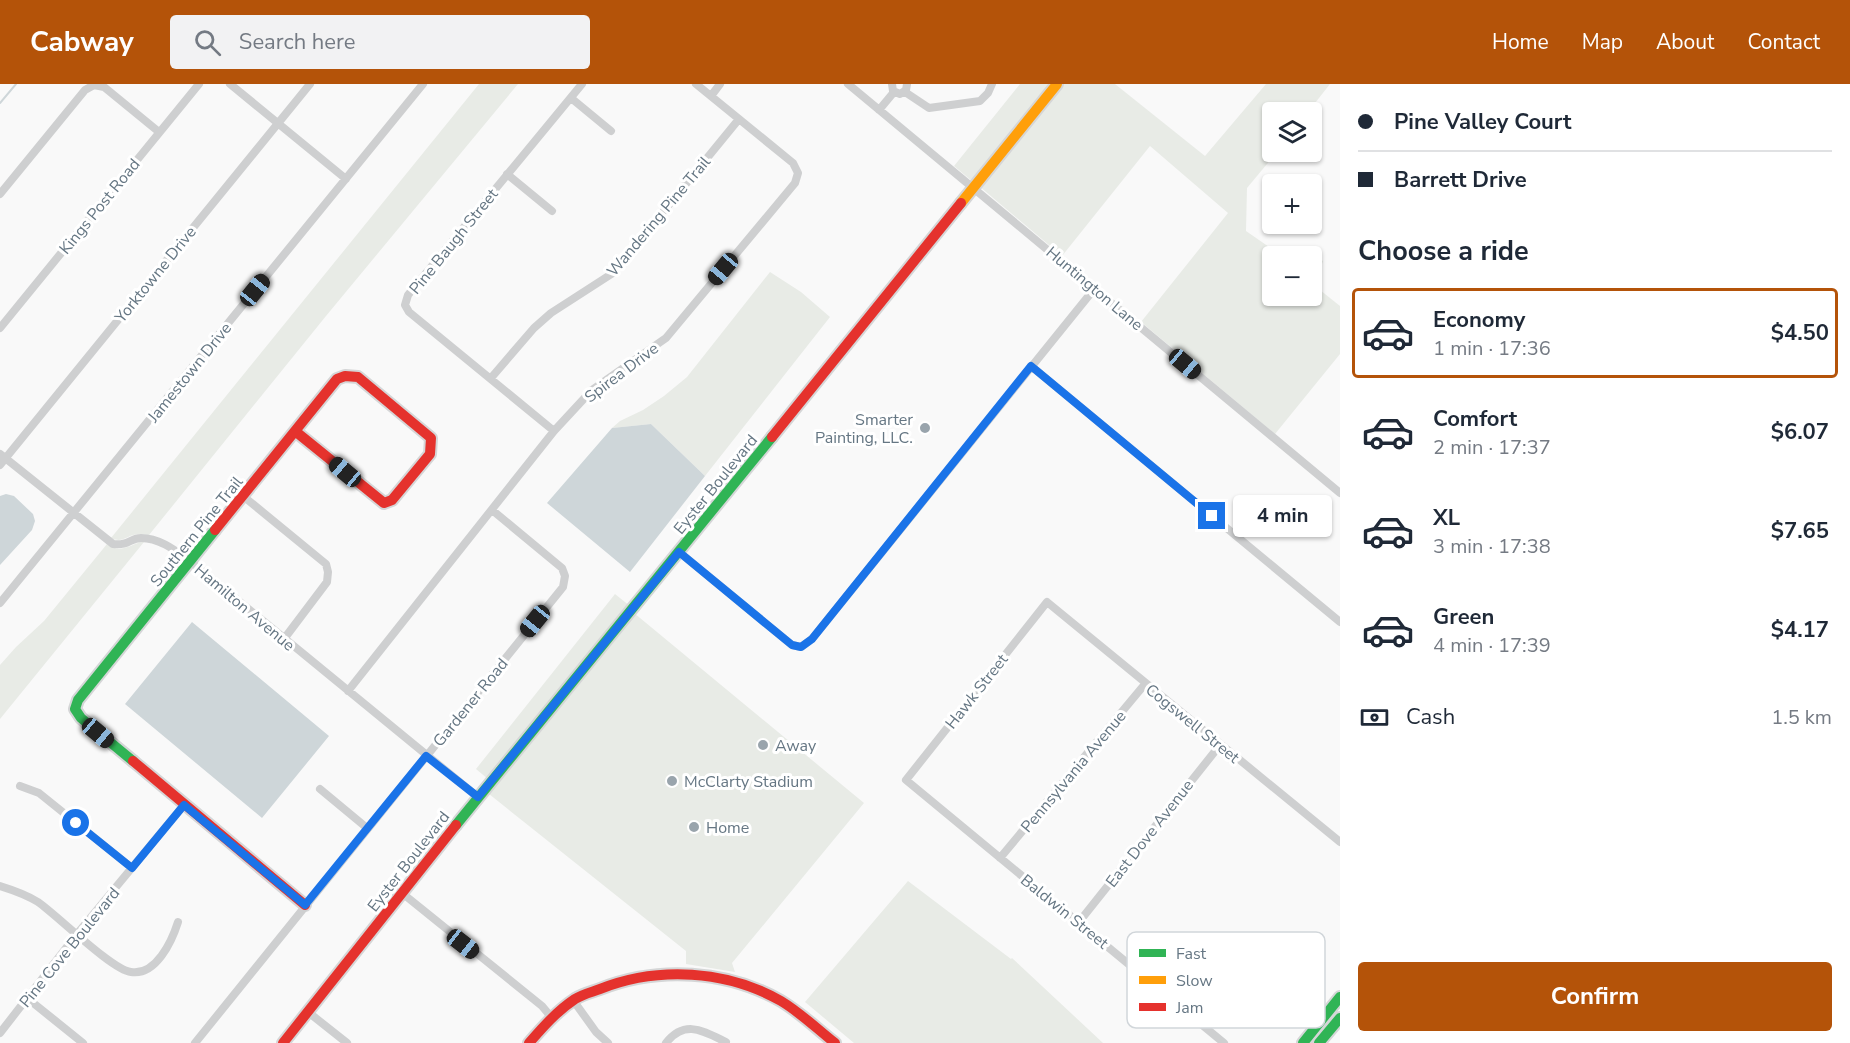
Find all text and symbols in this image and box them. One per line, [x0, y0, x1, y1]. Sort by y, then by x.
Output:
search box [170, 15, 590, 69]
text: Cabway [30, 23, 134, 61]
icon: search [191, 26, 224, 59]
text: Search here [239, 27, 355, 57]
text: Home [1492, 28, 1549, 56]
text: Map [1582, 28, 1623, 56]
text: About [1656, 28, 1714, 56]
text: Contact [1747, 28, 1820, 56]
map controls [1262, 102, 1322, 306]
button: layers [1262, 102, 1322, 162]
text: Pine Valley Court [1394, 107, 1572, 137]
street label: Wandering Pine Trail [602, 152, 716, 281]
street label: Kings Post Road [54, 154, 145, 259]
text: Barrett Drive [1394, 165, 1527, 195]
button: + [1262, 174, 1322, 234]
street label: Pine Baugh Street [404, 184, 503, 299]
street label: Yorktowne Drive [109, 222, 201, 328]
text: Choose a ride [1358, 233, 1529, 270]
street label: Huntington Lane [1041, 242, 1148, 336]
button: − [1262, 246, 1322, 306]
car [705, 249, 741, 289]
car [237, 270, 273, 310]
text: Economy [1433, 305, 1525, 335]
icon: car [1361, 306, 1415, 360]
street label: Jamestown Drive [142, 318, 237, 428]
text: $4.50 [1771, 318, 1829, 348]
text: 1 min · 17:36 [1433, 335, 1551, 362]
street label: Spirea Drive [580, 338, 663, 408]
car [1165, 346, 1205, 382]
text: Comfort [1433, 404, 1517, 434]
icon: car [1361, 405, 1415, 459]
place label: Smarter Painting, LLC. [815, 409, 913, 449]
text: $6.07 [1771, 417, 1829, 447]
marker: Smarter Painting, LLC. [918, 421, 932, 435]
street label: Eyster Boulevard [669, 430, 763, 539]
text: 2 min · 17:37 [1433, 434, 1551, 461]
car [325, 454, 365, 490]
street label: Southern Pine Trail [145, 472, 248, 592]
callout: 4 min [1233, 495, 1332, 537]
route end [1198, 502, 1225, 529]
text: 4 min [1257, 502, 1308, 529]
text: XL [1433, 503, 1460, 533]
icon: car [1361, 504, 1415, 558]
text: $7.65 [1771, 516, 1829, 546]
text: 3 min · 17:38 [1433, 533, 1551, 560]
street label: Hamilton Avenue [190, 559, 299, 656]
car [517, 601, 553, 641]
text: Green [1433, 602, 1494, 632]
icon: car [1361, 603, 1415, 657]
text: $4.17 [1771, 615, 1829, 645]
text: 4 min · 17:39 [1433, 632, 1551, 659]
street label: Hawk Street [940, 649, 1013, 734]
street label: Gardener Road [428, 654, 513, 752]
street label: Cogswell Street [1141, 679, 1244, 769]
icon: cash [1358, 701, 1391, 734]
text: Cash [1406, 702, 1455, 732]
text: 1.5 km [1771, 704, 1832, 731]
street label: Pennsylvania Avenue [1016, 706, 1131, 837]
car [78, 715, 118, 751]
place label: Away [775, 735, 817, 757]
marker: Away [756, 738, 770, 752]
place label: McClarty Stadium [684, 771, 813, 793]
marker: McClarty Stadium [665, 774, 679, 788]
street label: East Dove Avenue [1101, 775, 1199, 892]
street label: Eyster Boulevard [363, 807, 455, 916]
route start [62, 809, 89, 836]
place label: Home [706, 817, 749, 839]
marker: Home [687, 820, 701, 834]
street label: Baldwin Street [1016, 869, 1113, 954]
street label: Pine Cove Boulevard [14, 883, 125, 1012]
car [443, 926, 483, 962]
legend [1127, 932, 1325, 1028]
text: Fast [1176, 943, 1207, 965]
button: Confirm [1358, 962, 1832, 1031]
text: Slow [1176, 970, 1213, 992]
text: Jam [1175, 997, 1203, 1019]

